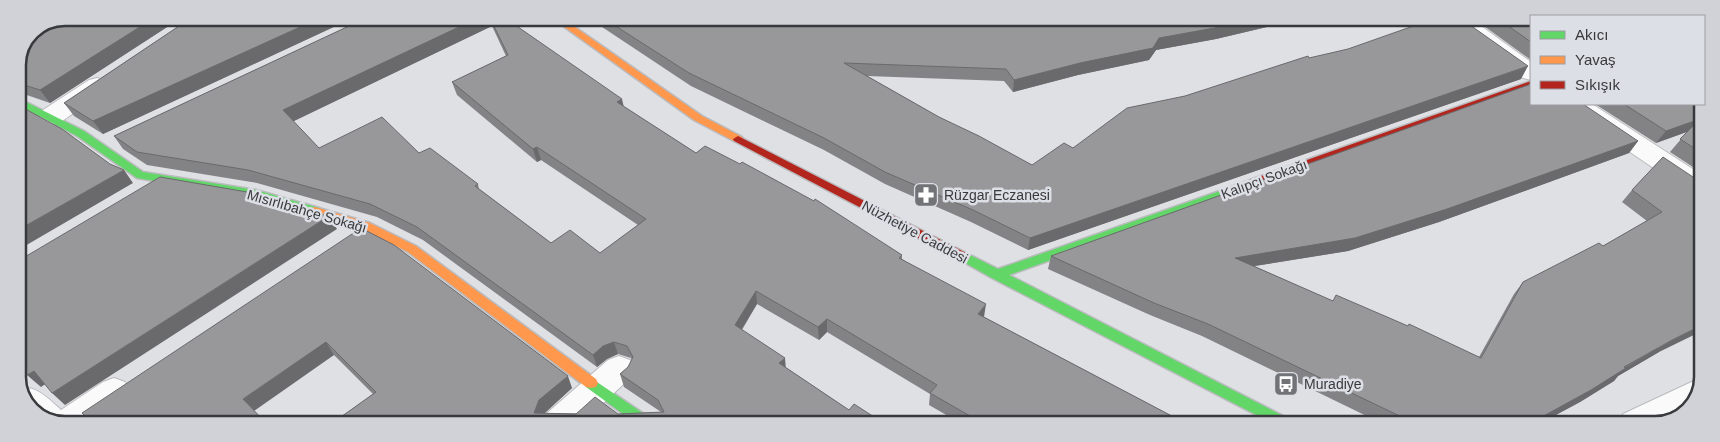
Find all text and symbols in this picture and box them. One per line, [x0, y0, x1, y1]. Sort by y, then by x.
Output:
legend [1530, 15, 1705, 105]
text: Akıcı [1575, 26, 1608, 43]
text: Yavaş [1575, 51, 1616, 68]
text: Sıkışık [1575, 76, 1621, 93]
street label: Kalıpçı Sokağı [1219, 156, 1309, 202]
pharmacy icon: Rüzgar Eczanesi [913, 182, 939, 208]
street label: Mısırlıbahçe Sokağı [245, 186, 369, 236]
place label: Rüzgar Eczanesi [944, 187, 1050, 203]
street label: Nüzhetiye Caddesi [859, 197, 971, 267]
bus stop icon: Muradiye [1273, 371, 1299, 397]
place label: Muradiye [1304, 376, 1362, 392]

